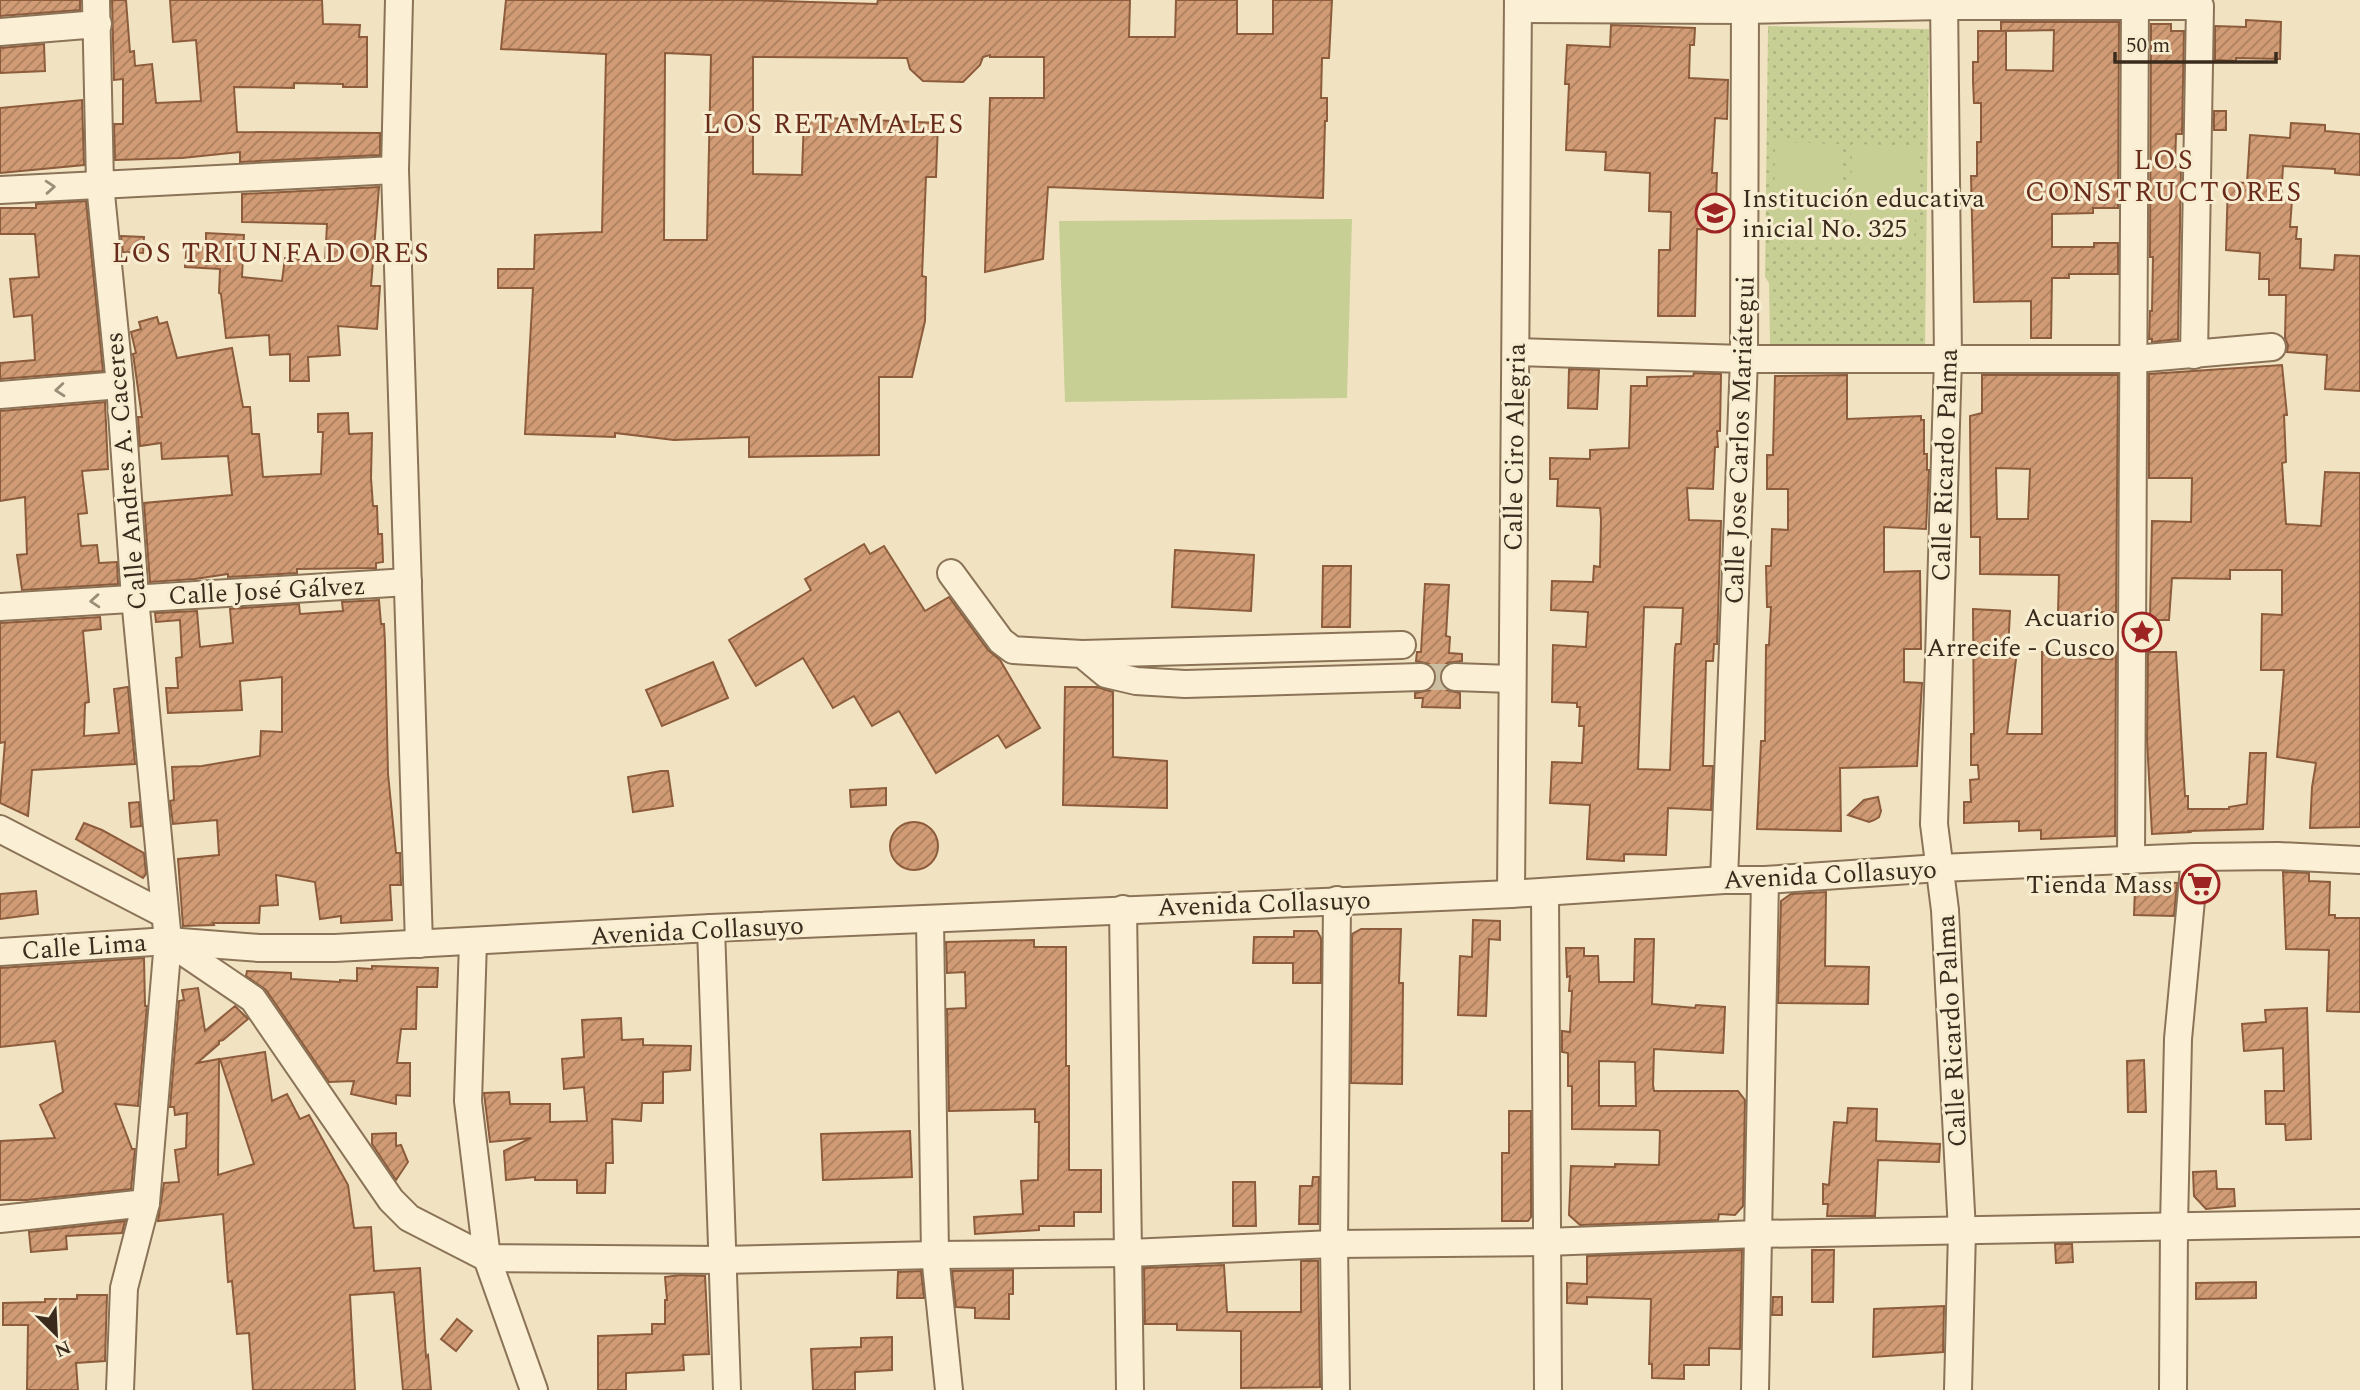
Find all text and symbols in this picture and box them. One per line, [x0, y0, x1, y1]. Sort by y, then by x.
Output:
scale bar [2115, 21, 2276, 65]
text: 50 m [2126, 30, 2170, 62]
district label: LOS RETAMALES [703, 103, 965, 146]
district label: LOS CONSTRUCTORES [2025, 139, 2303, 214]
place label: Institución educativa inicial No. 325 [1742, 179, 1985, 249]
one-way arrow [45, 180, 56, 195]
school or university icon: Institución educativa inicial No. 325 [1694, 192, 1736, 234]
district label: LOS TRIUNFADORES [111, 232, 431, 275]
street label: Calle Jose Carlos Mariátegui [1714, 275, 1766, 605]
street label: Calle Andres A. Caceres [94, 330, 158, 612]
street label: Calle Ciro Alegria [1493, 342, 1537, 551]
street label: Calle Ricardo Palma [1921, 348, 1969, 582]
one-way arrow [54, 382, 65, 397]
street label: Calle José Gálvez [167, 566, 367, 616]
one-way arrow [89, 593, 100, 608]
place label: Acuario Arrecife - Cusco [1926, 598, 2115, 668]
place icon: Acuario Arrecife - Cusco [2121, 611, 2163, 653]
street label: Avenida Collasuyo [1722, 849, 1938, 901]
supermarket icon: Tienda Mass [2179, 863, 2221, 905]
place label: Tienda Mass [2026, 865, 2173, 905]
street label: Avenida Collasuyo [1157, 880, 1372, 928]
street label: Avenida Collasuyo [589, 905, 805, 957]
street label: Calle Ricardo Palma [1926, 913, 1978, 1148]
street label: Calle Lima [20, 923, 148, 971]
north arrow [21, 1299, 91, 1369]
text: N [49, 1332, 75, 1365]

